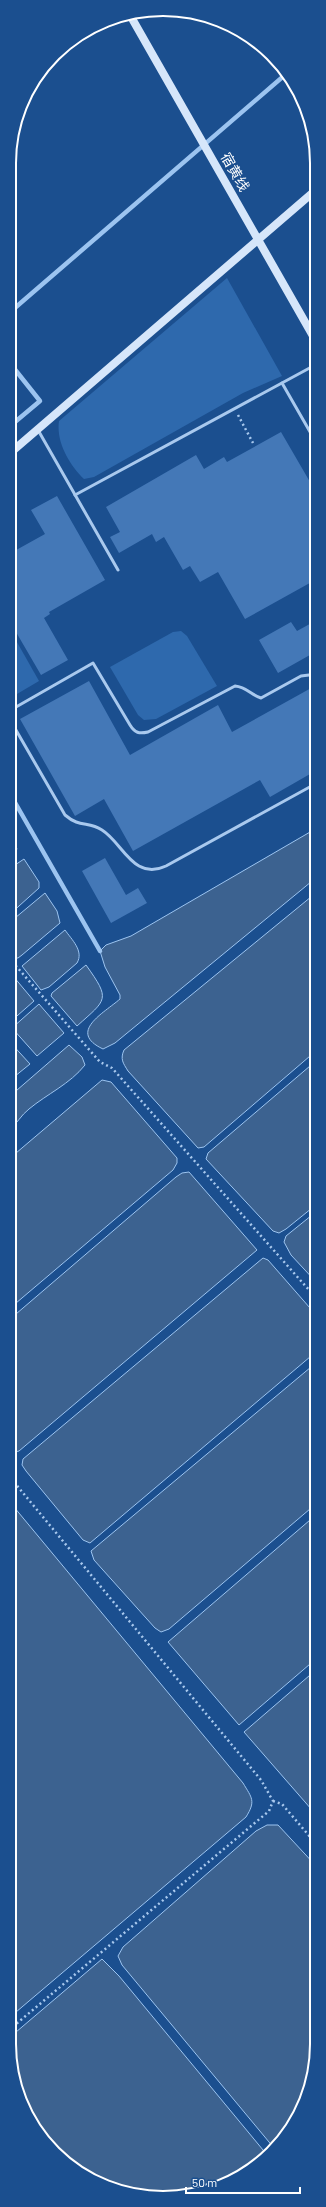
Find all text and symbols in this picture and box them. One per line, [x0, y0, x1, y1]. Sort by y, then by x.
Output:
street label: 宿黄线 [218, 149, 253, 194]
scale bar [186, 2169, 300, 2195]
text: 50 m [192, 2175, 217, 2189]

